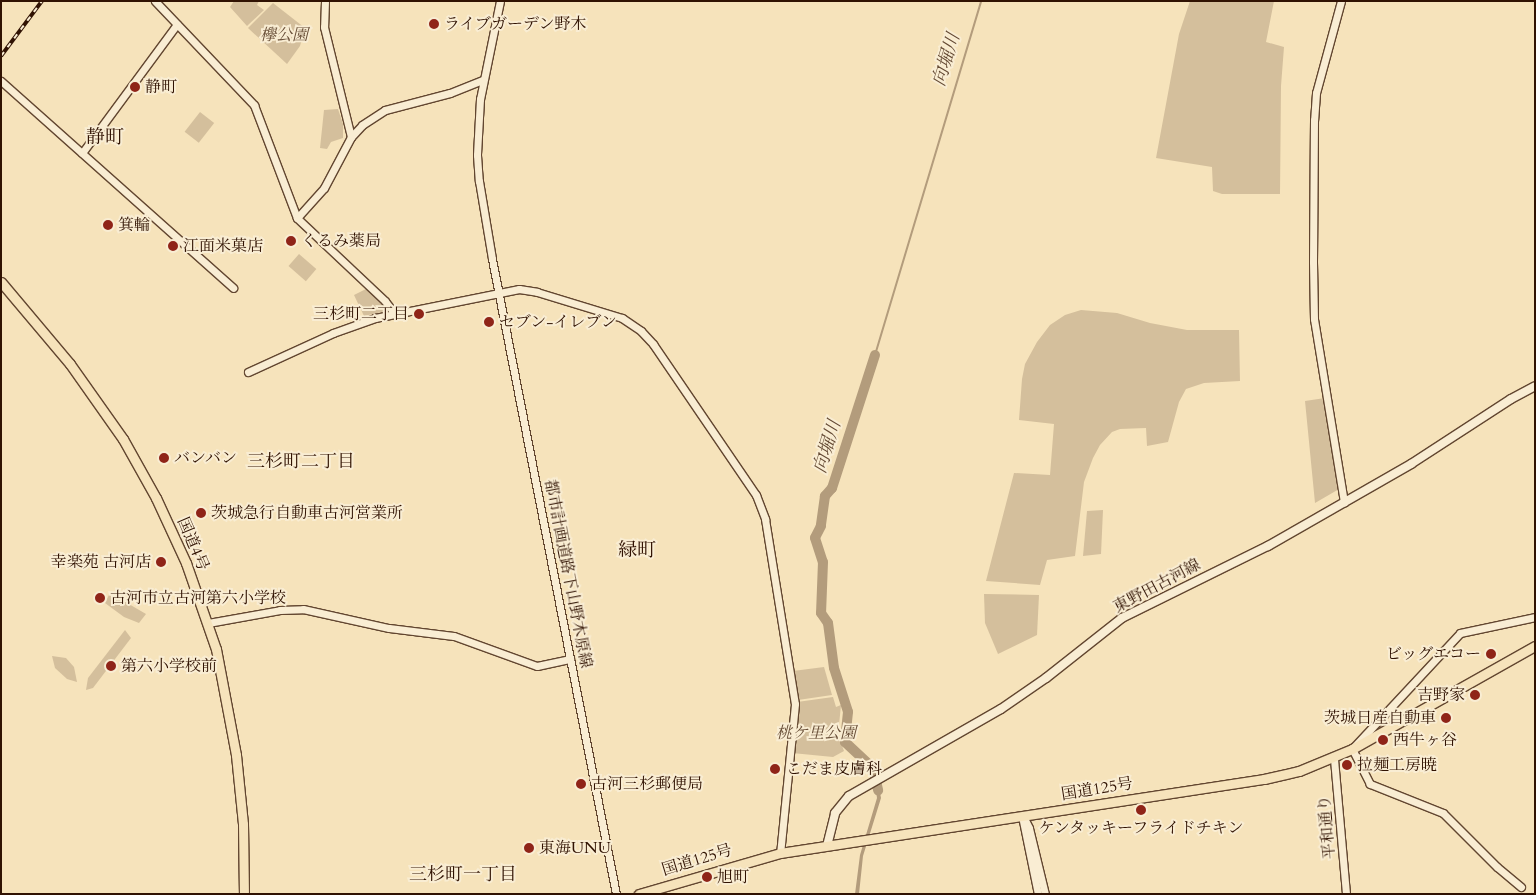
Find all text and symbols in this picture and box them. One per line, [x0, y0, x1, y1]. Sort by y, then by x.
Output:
place label: ライブガーデン野木 [444, 14, 588, 34]
marker: ライブガーデン野木 [428, 18, 440, 30]
park label: 欅公園 [260, 25, 308, 45]
water label: 向堀川 [929, 31, 965, 89]
place label: 静町 [145, 77, 177, 97]
marker: 静町 [129, 81, 141, 93]
district label: 静町 [86, 127, 124, 149]
place label: 箕輪 [118, 215, 150, 235]
marker: 箕輪 [102, 219, 114, 231]
place label: くるみ薬局 [301, 231, 381, 251]
marker: くるみ薬局 [285, 235, 297, 247]
place label: 江面米菓店 [183, 236, 263, 256]
marker: 江面米菓店 [167, 240, 179, 252]
place label: 三杉町二丁目 [313, 304, 409, 324]
marker: 三杉町二丁目 [413, 308, 425, 320]
place label: セブン-イレブン [499, 312, 618, 332]
marker: セブン-イレブン [483, 316, 495, 328]
water label: 向堀川 [810, 418, 846, 476]
place label: バンバン [174, 448, 238, 468]
district label: 三杉町二丁目 [247, 451, 355, 473]
marker: バンバン [158, 452, 170, 464]
street label: 都市計画道路下山野木原線 [540, 478, 596, 670]
place label: 茨城急行自動車古河営業所 [211, 503, 403, 523]
marker: 茨城急行自動車古河営業所 [195, 507, 207, 519]
street label: 国道4号 [173, 514, 213, 574]
district label: 緑町 [618, 540, 656, 562]
place label: 幸楽苑 古河店 [51, 552, 151, 572]
street label: 東野田古河線 [1110, 555, 1204, 617]
marker: 幸楽苑 古河店 [155, 556, 167, 568]
place label: 古河市立古河第六小学校 [110, 588, 286, 608]
marker: 古河市立古河第六小学校 [94, 592, 106, 604]
place label: ビッグエコー [1385, 644, 1481, 664]
marker: ビッグエコー [1485, 648, 1497, 660]
place label: 第六小学校前 [121, 656, 217, 676]
marker: 第六小学校前 [105, 660, 117, 672]
place label: 吉野家 [1417, 685, 1465, 705]
marker: 吉野家 [1469, 689, 1481, 701]
place label: 茨城日産自動車 [1324, 708, 1436, 728]
marker: 茨城日産自動車 [1440, 712, 1452, 724]
park label: 桃ケ里公園 [776, 723, 856, 743]
place label: 西牛ヶ谷 [1393, 730, 1457, 750]
marker: 西牛ヶ谷 [1377, 734, 1389, 746]
place label: 拉麺工房暁 [1357, 755, 1437, 775]
place label: こだま皮膚科 [786, 759, 882, 779]
marker: 拉麺工房暁 [1341, 759, 1353, 771]
marker: こだま皮膚科 [768, 762, 782, 776]
place label: 古河三杉郵便局 [591, 774, 703, 794]
street label: 国道125号 [1060, 774, 1134, 804]
marker: 古河三杉郵便局 [575, 778, 587, 790]
street label: 平和通り [1315, 794, 1339, 860]
marker: ケンタッキーフライドチキン [1135, 804, 1147, 816]
place label: ケンタッキーフライドチキン [1037, 818, 1245, 838]
place label: 東海UNU [539, 838, 611, 858]
street label: 国道125号 [659, 840, 735, 880]
marker: 東海UNU [523, 842, 535, 854]
district label: 三杉町一丁目 [409, 864, 517, 886]
place label: 旭町 [717, 867, 749, 887]
marker: 旭町 [701, 871, 713, 883]

